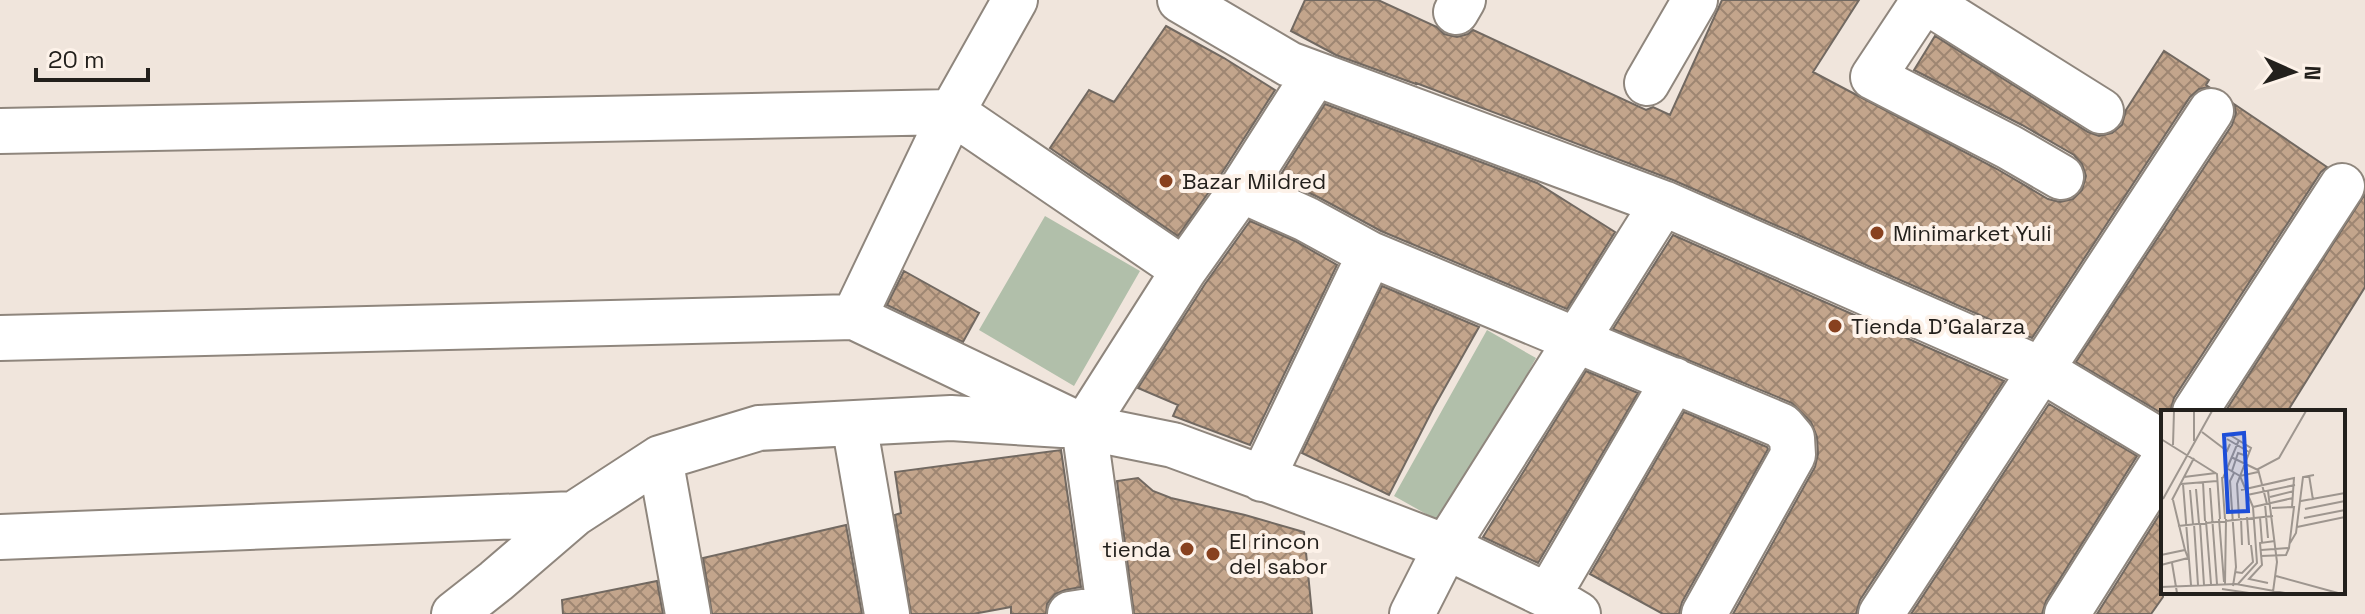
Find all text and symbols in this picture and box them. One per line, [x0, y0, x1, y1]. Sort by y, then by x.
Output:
scale bar [36, 32, 148, 82]
north arrow [2253, 32, 2333, 112]
text: 20 m [48, 44, 105, 75]
text: N [2299, 65, 2327, 81]
place label: Bazar Mildred [1182, 167, 1326, 195]
marker: Bazar Mildred [1157, 172, 1175, 190]
place label: Minimarket Yuli [1893, 219, 2052, 247]
marker: Minimarket Yuli [1868, 224, 1886, 242]
place label: Tienda D'Galarza [1851, 312, 2026, 340]
marker: Tienda D'Galarza [1826, 317, 1844, 335]
inset map [2161, 410, 2345, 594]
place label: El rincon del sabor [1229, 527, 1327, 580]
place label: tienda [1102, 535, 1171, 563]
marker: tienda [1178, 540, 1196, 558]
marker: El rincon del sabor [1204, 545, 1222, 563]

